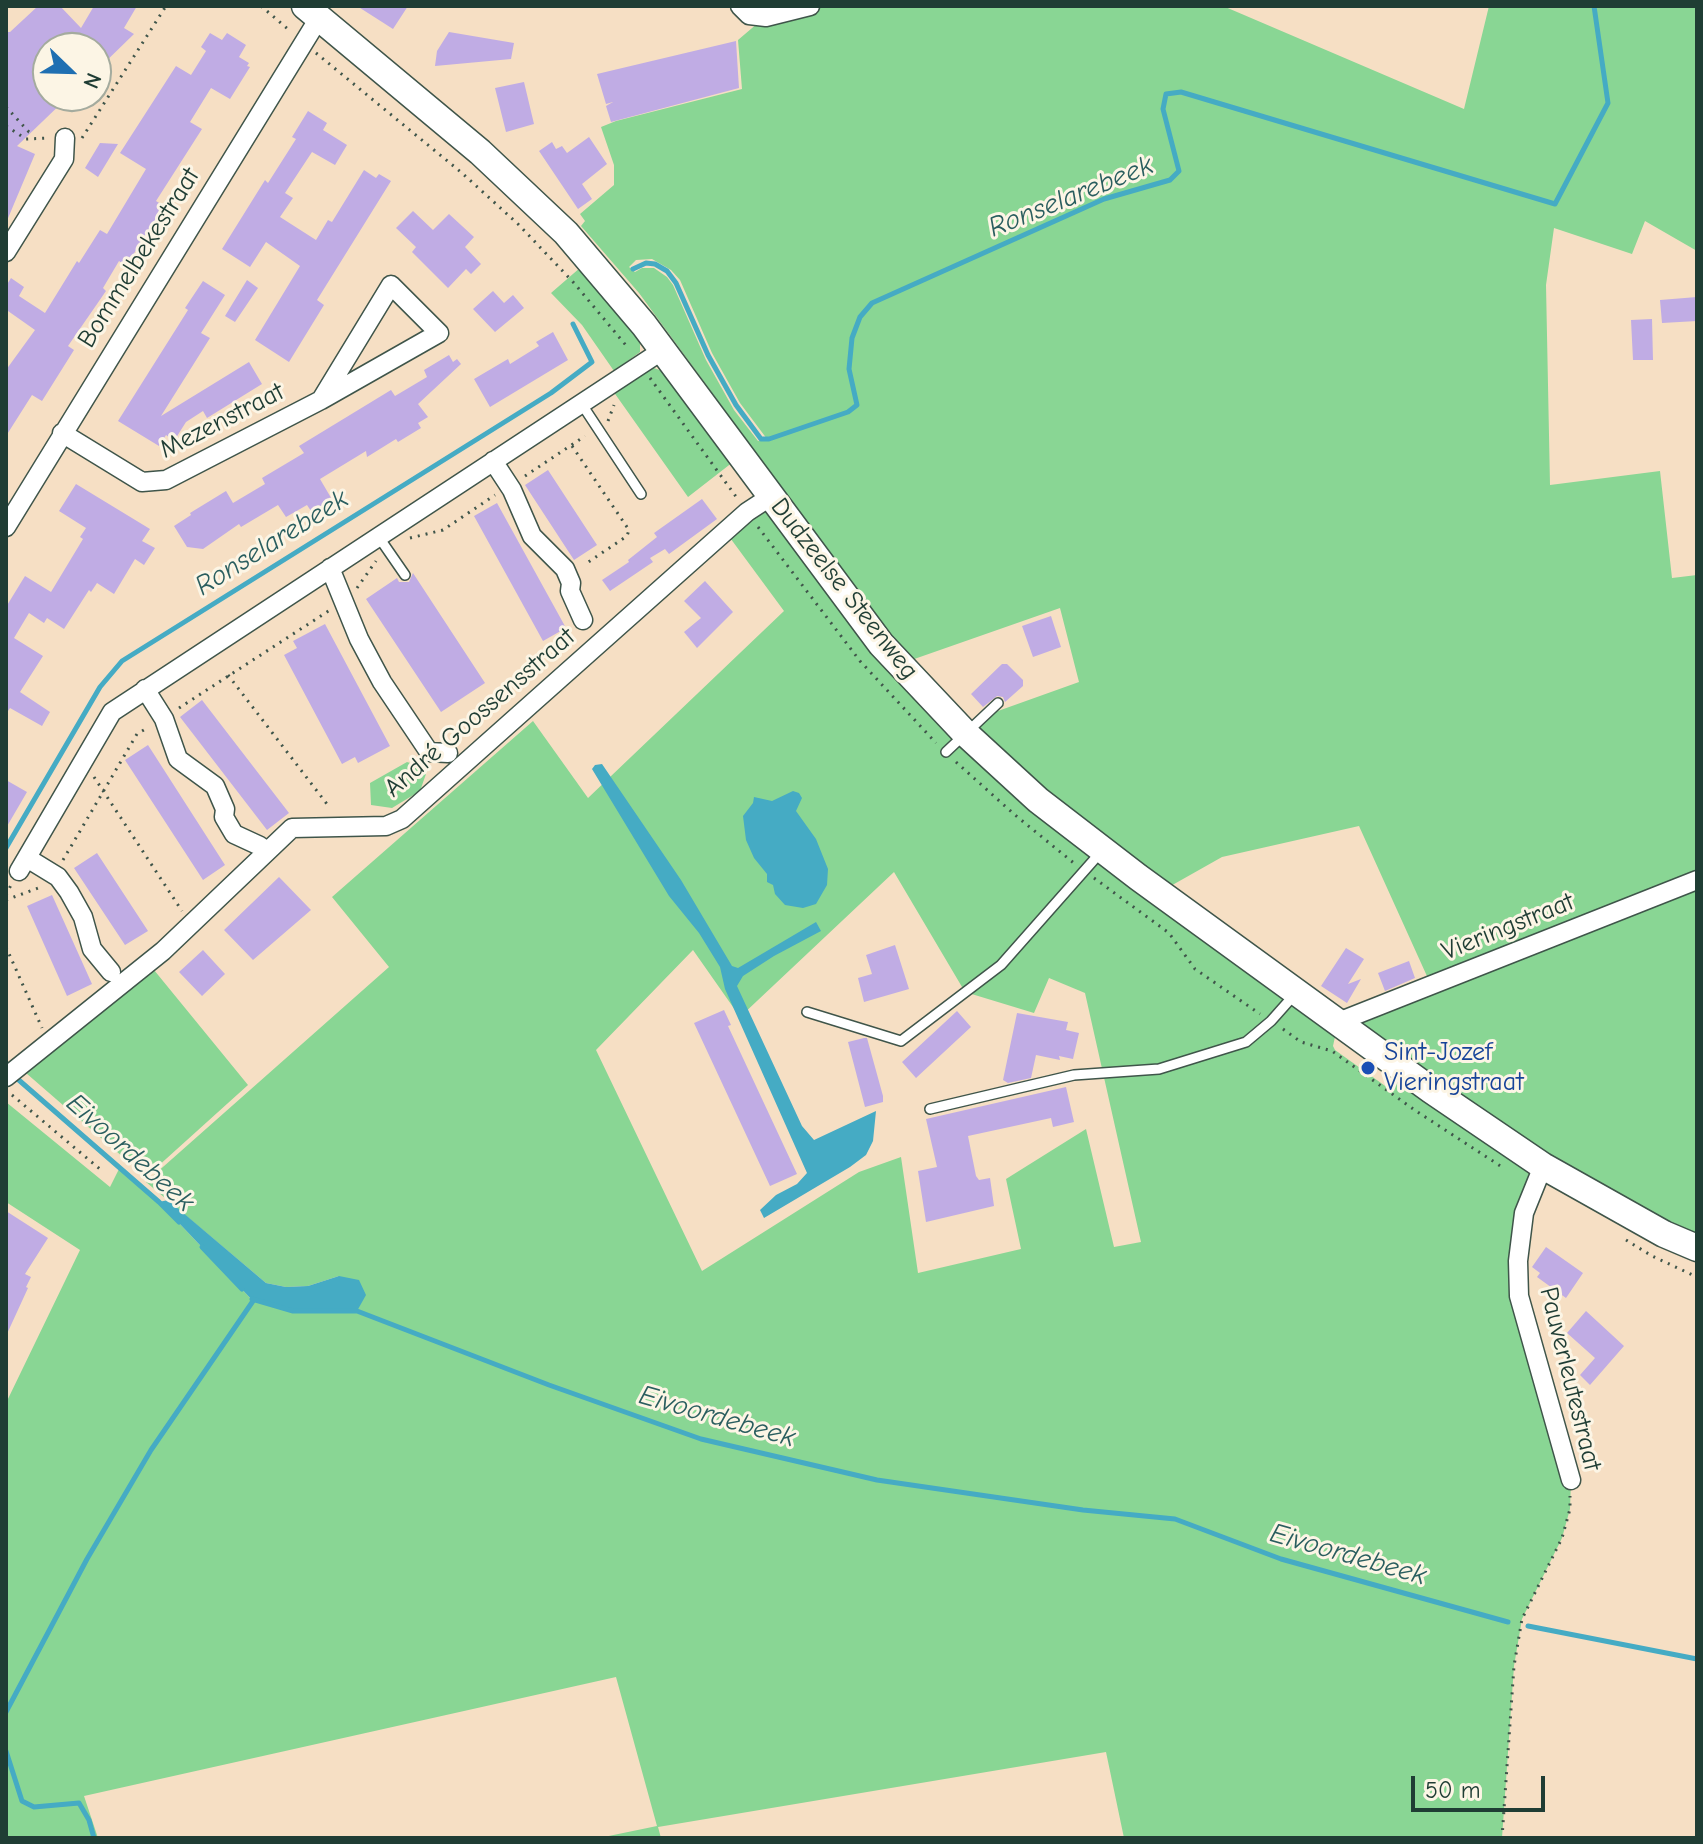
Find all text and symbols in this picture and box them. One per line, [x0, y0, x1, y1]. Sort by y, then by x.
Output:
north arrow [32, 32, 112, 112]
text: N [77, 69, 107, 92]
water label: Ronselarebeek [984, 149, 1158, 245]
street label: Bommelbekestraat [71, 162, 207, 354]
street label: Mezenstraat [155, 376, 289, 466]
water label: Ronselarebeek [189, 483, 355, 603]
street label: Dudzeelse Steenweg [763, 492, 925, 686]
street label: André Goossensstraat [378, 622, 582, 804]
street label: Vieringstraat [1437, 886, 1579, 968]
place label: Sint-Jozef Vieringstraat [1384, 1037, 1524, 1098]
marker: Sint-Jozef Vieringstraat [1359, 1059, 1377, 1077]
water label: Eivoordebeek [59, 1087, 201, 1219]
street label: Pauverleutestraat [1532, 1284, 1608, 1474]
water label: Eivoordebeek [635, 1379, 799, 1455]
water label: Eivoordebeek [1266, 1517, 1430, 1593]
scale bar [1415, 1760, 1549, 1810]
text: 50 m [1425, 1776, 1481, 1804]

